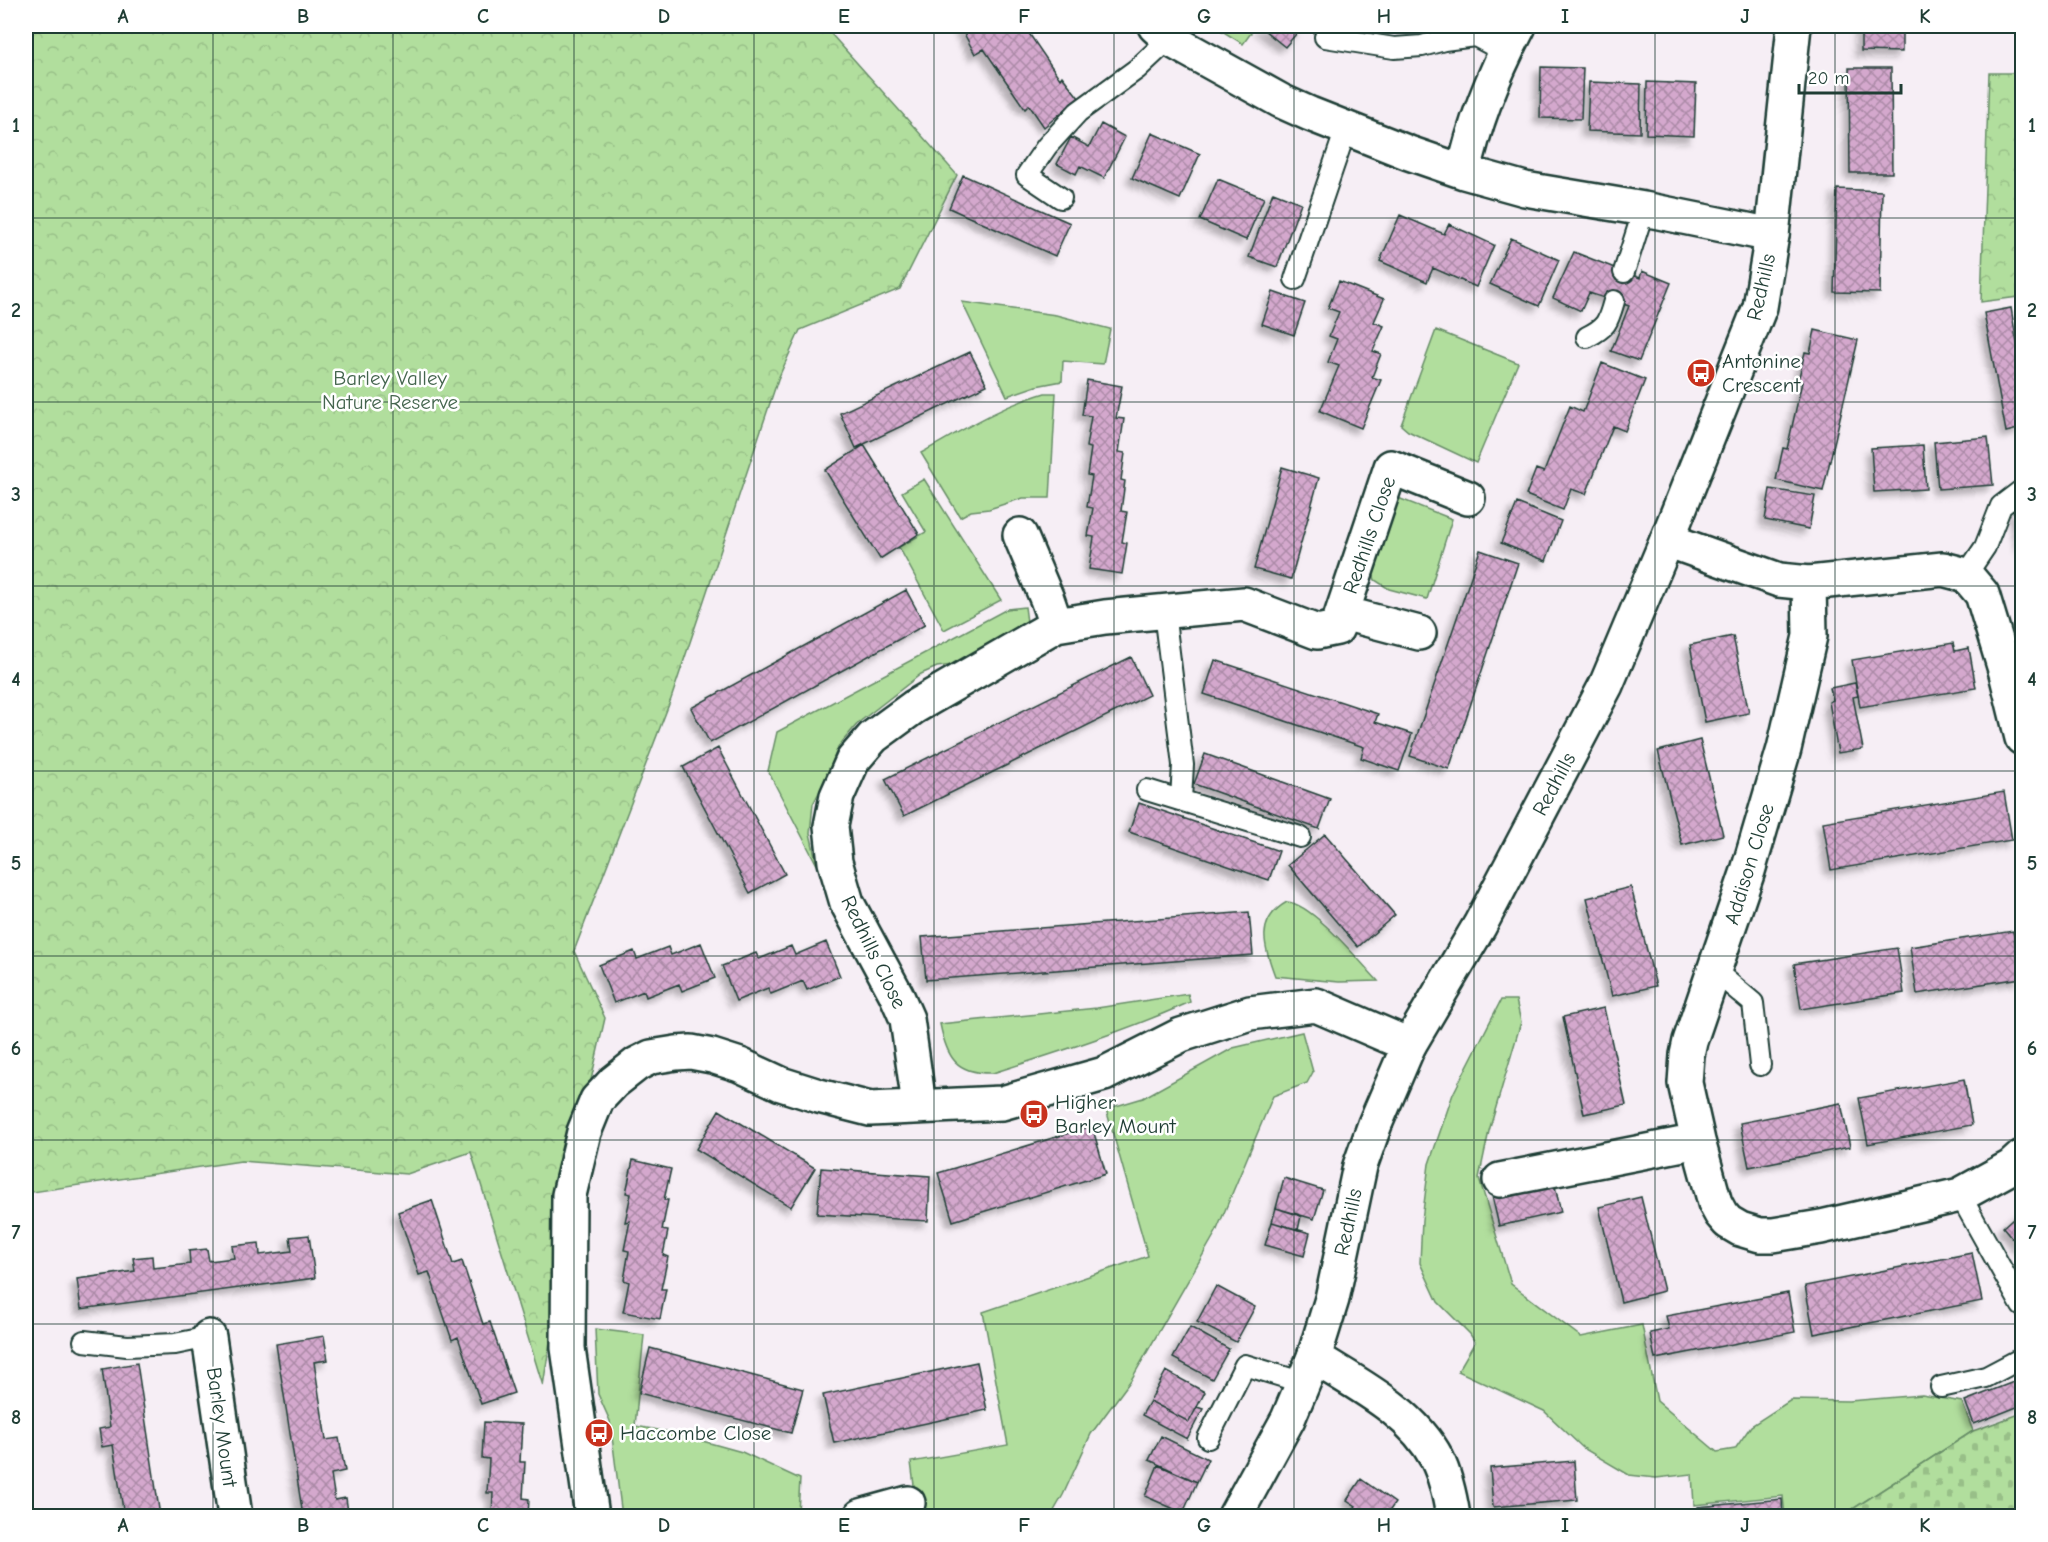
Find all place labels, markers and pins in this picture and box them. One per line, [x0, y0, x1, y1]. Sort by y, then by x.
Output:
place label: Antonine Crescent [1722, 349, 1801, 397]
bus stop icon: Antonine Crescent [1685, 357, 1717, 389]
place label: Higher Barley Mount [1055, 1090, 1177, 1138]
bus stop icon: Higher Barley Mount [1018, 1098, 1050, 1130]
bus stop icon: Haccombe Close [583, 1417, 615, 1449]
place label: Haccombe Close [620, 1421, 771, 1445]

